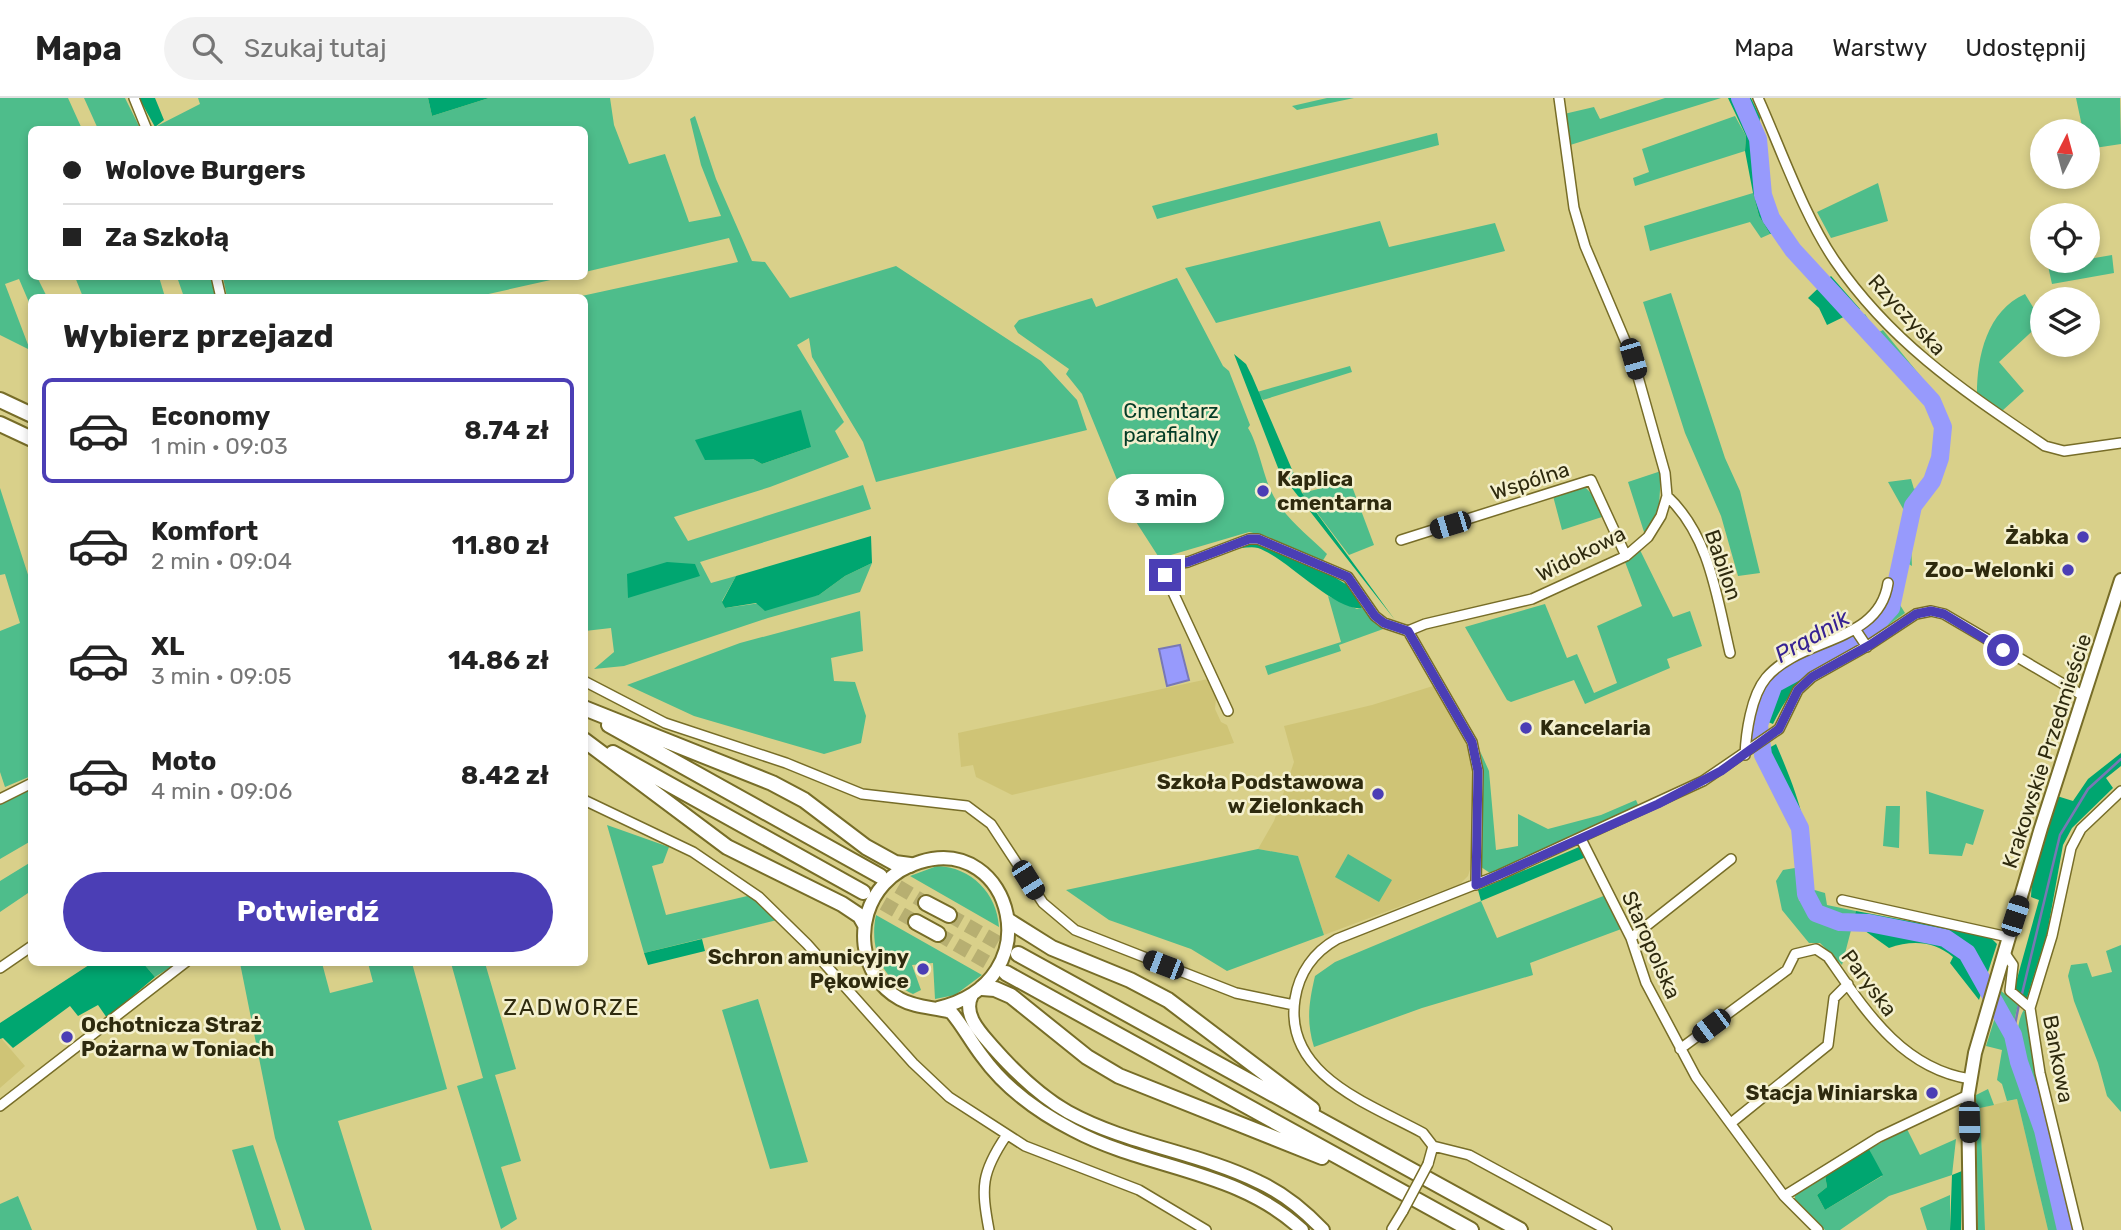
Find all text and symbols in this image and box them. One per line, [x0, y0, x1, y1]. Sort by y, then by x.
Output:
search box [164, 17, 654, 80]
text: Mapa [35, 29, 122, 68]
icon: search [188, 29, 226, 67]
text: Szukaj tutaj [244, 33, 387, 64]
text: Mapa [1734, 34, 1794, 62]
text: Warstwy [1832, 34, 1927, 62]
text: Udostępnij [1965, 34, 2086, 62]
north arrow [2030, 119, 2100, 189]
map controls [2030, 119, 2100, 357]
text: Wolove Burgers [105, 155, 306, 186]
button: locate [2030, 203, 2100, 273]
text: Za Szkołą [105, 222, 229, 253]
street label: Rzyczyska [1863, 269, 1951, 361]
button: layers [2030, 287, 2100, 357]
text: Wybierz przejazd [63, 317, 334, 355]
car [1618, 336, 1649, 382]
park label: Cmentarz parafialny [1123, 398, 1219, 447]
icon: car [67, 399, 130, 462]
text: Economy [151, 401, 270, 432]
text: 8.74 zł [464, 415, 549, 446]
text: 1 min · 09:03 [151, 432, 288, 460]
street label: Wspólna [1487, 456, 1572, 505]
place label: Kaplica cmentarna [1277, 466, 1392, 515]
callout: 3 min [1107, 474, 1223, 522]
marker: Kaplica cmentarna [1255, 483, 1271, 499]
text: 3 min [1135, 484, 1197, 512]
car [1427, 509, 1474, 541]
icon: car [67, 514, 130, 577]
text: Komfort [151, 516, 258, 547]
street label: Widokowa [1532, 520, 1630, 587]
place label: Żabka [2005, 524, 2069, 549]
street label: Babilon [1700, 526, 1747, 603]
marker: Żabka [2075, 529, 2091, 545]
text: 11.80 zł [452, 530, 549, 561]
text: 2 min · 09:04 [151, 547, 292, 575]
place label: Zoo-Welonki [1925, 557, 2054, 582]
route end [1149, 559, 1181, 591]
marker: Zoo-Welonki [2060, 562, 2076, 578]
water label: Prądnik [1769, 603, 1856, 669]
icon: car [67, 629, 130, 692]
street label: Krakowskie Przedmieście [1997, 630, 2096, 871]
text: XL [151, 631, 184, 662]
route start [1987, 634, 2019, 666]
text: 14.86 zł [448, 645, 549, 676]
text: 3 min · 09:05 [151, 662, 292, 690]
place label: Kancelaria [1540, 715, 1651, 740]
marker: Kancelaria [1518, 720, 1534, 736]
icon: car [67, 744, 130, 807]
text: Moto [151, 746, 216, 777]
text: 8.42 zł [461, 760, 549, 791]
place label: Szkoła Podstawowa w Zielonkach [1157, 769, 1364, 818]
text: 4 min · 09:06 [151, 777, 292, 805]
marker: Szkoła Podstawowa w Zielonkach [1370, 786, 1386, 802]
car [1008, 857, 1049, 903]
button: Potwierdź [63, 872, 553, 952]
street label: Staropolska [1617, 887, 1686, 1003]
car [1999, 893, 2032, 939]
place label: Schron amunicyjny Pękowice [708, 944, 909, 993]
street label: Paryska [1836, 944, 1903, 1021]
car [1140, 948, 1187, 982]
marker: Schron amunicyjny Pękowice [915, 961, 931, 977]
district label: ZADWORZE [503, 993, 641, 1021]
car [1688, 1005, 1735, 1047]
place label: Ochotnicza Straż Pożarna w Toniach [81, 1012, 275, 1061]
street label: Bankowa [2038, 1013, 2079, 1105]
marker: Ochotnicza Straż Pożarna w Toniach [59, 1029, 75, 1045]
place label: Stacja Winiarska [1745, 1080, 1918, 1105]
marker: Stacja Winiarska [1924, 1085, 1940, 1101]
car [1959, 1101, 1980, 1143]

